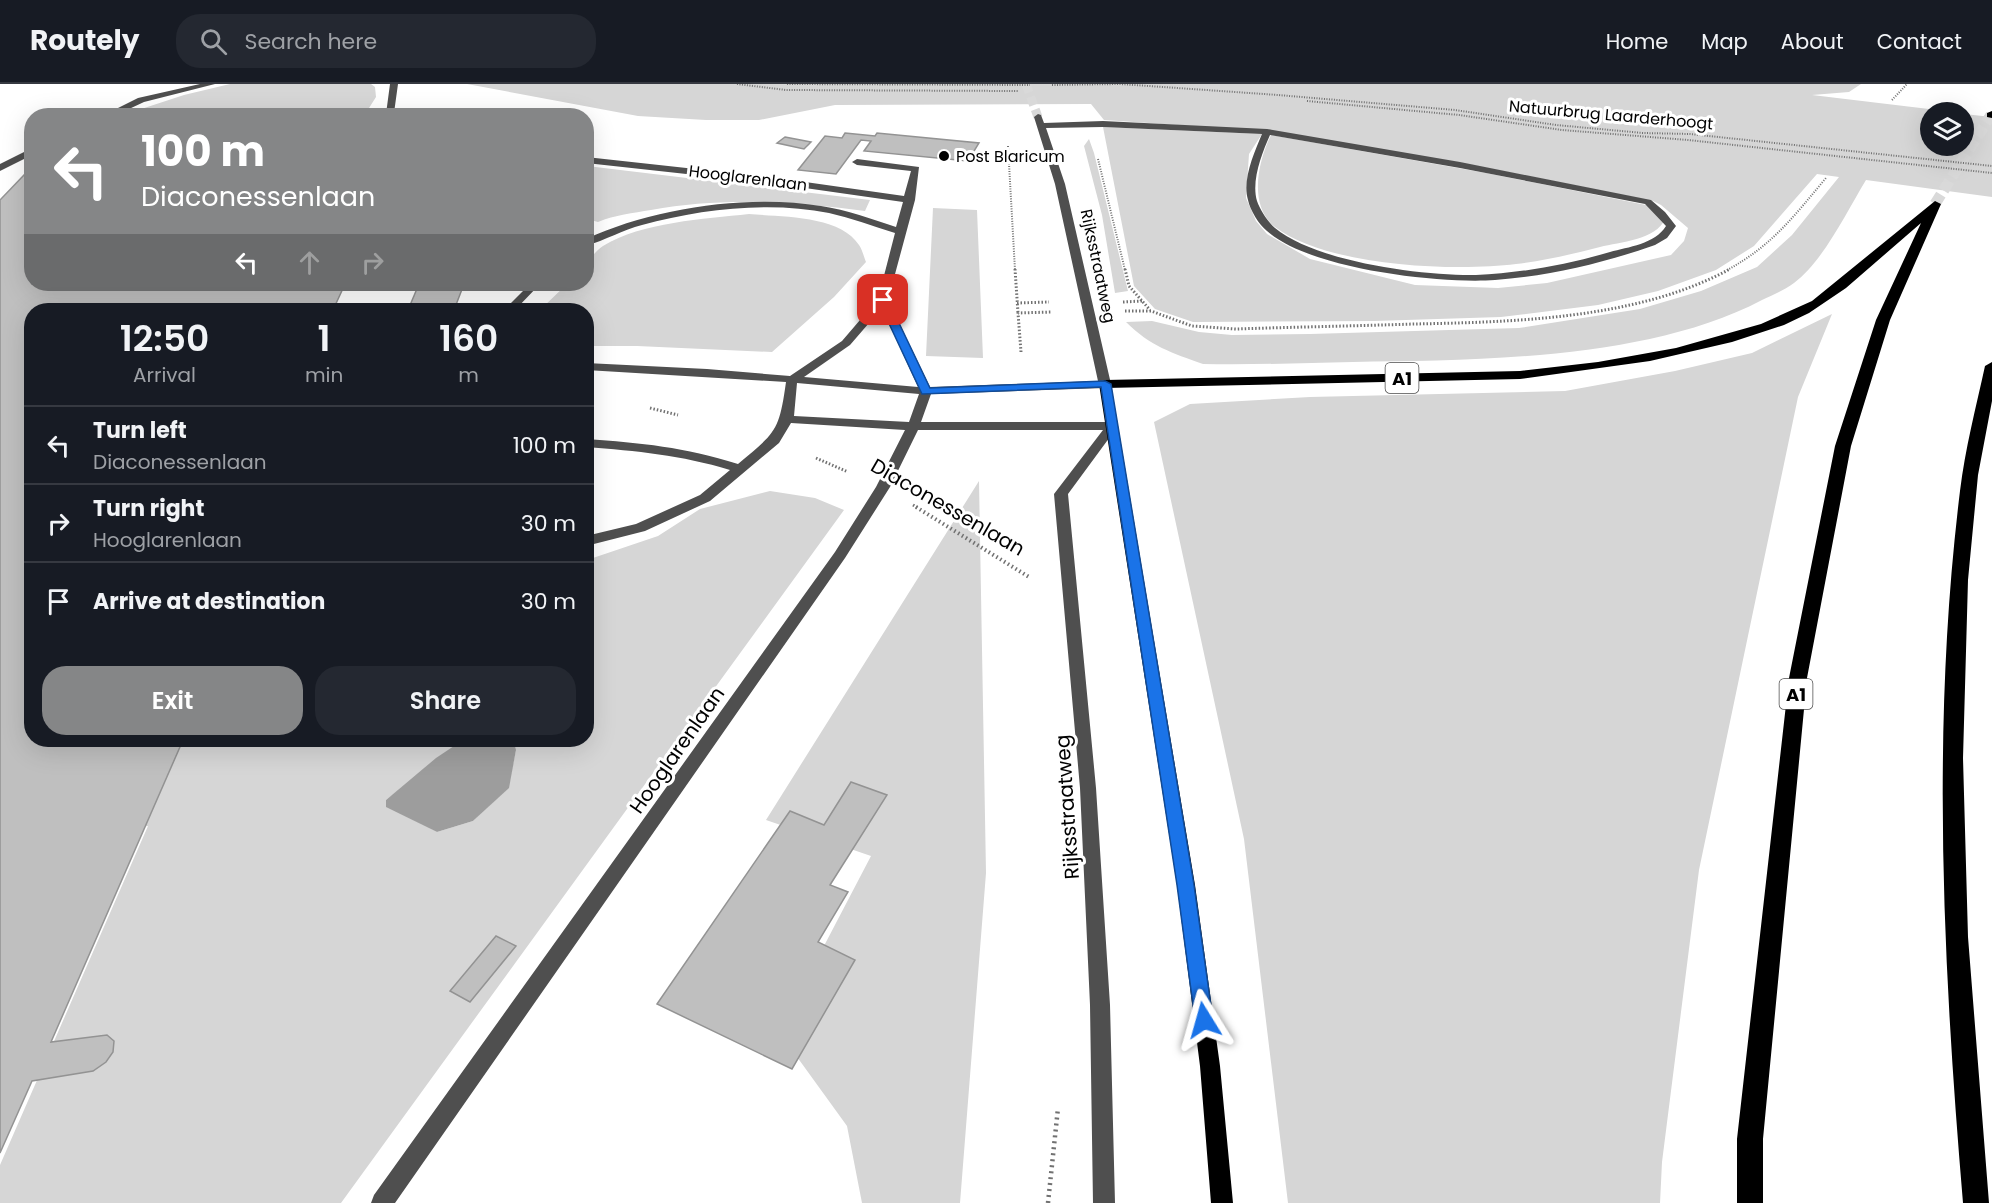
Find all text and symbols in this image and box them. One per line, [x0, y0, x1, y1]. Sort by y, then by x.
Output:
search box [176, 14, 596, 68]
text: Routely [30, 21, 140, 60]
icon: search [197, 25, 230, 58]
text: Search here [245, 26, 377, 57]
text: Home [1606, 27, 1668, 56]
text: Map [1701, 27, 1748, 56]
text: About [1781, 27, 1844, 56]
text: Contact [1877, 27, 1962, 56]
street label: Natuurbrug Laarderhoogt [1508, 95, 1714, 135]
map controls [1920, 102, 1974, 156]
button: layers [1920, 102, 1974, 156]
text: 100 m [141, 122, 265, 181]
icon: left [42, 132, 120, 210]
place label: Post Blaricum [956, 145, 1065, 168]
marker: Post Blaricum [937, 149, 951, 163]
street label: Hooglarenlaan [688, 159, 808, 197]
text: Diaconessenlaan [141, 178, 375, 215]
street label: Rijksstraatweg [1075, 207, 1121, 325]
icon: left [230, 246, 263, 279]
icon: ahead [293, 246, 326, 279]
icon: right [356, 246, 389, 279]
pin [857, 274, 908, 325]
icon: arrive [866, 283, 899, 316]
text: 12:50 [120, 313, 209, 364]
text: 1 [318, 313, 331, 364]
text: 160 [439, 313, 498, 364]
text: Arrival [133, 361, 196, 389]
text: min [305, 361, 343, 389]
text: m [458, 361, 479, 389]
road number: A1 [1386, 363, 1418, 393]
text: Turn left [93, 415, 187, 446]
icon: left [42, 429, 75, 462]
text: 100 m [513, 430, 576, 461]
text: Diaconessenlaan [93, 448, 267, 476]
street label: Diaconessenlaan [866, 451, 1030, 563]
text: Turn right [93, 493, 204, 524]
icon: right [42, 507, 75, 540]
text: 30 m [521, 508, 576, 539]
text: Hooglarenlaan [93, 526, 242, 554]
icon: arrive [42, 585, 75, 618]
text: Arrive at destination [93, 586, 325, 617]
text: 30 m [521, 586, 576, 617]
button: Exit [42, 666, 303, 735]
button: Share [315, 666, 576, 735]
road number: A1 [1780, 679, 1812, 709]
street label: Hooglarenlaan [623, 681, 731, 819]
street label: Rijksstraatweg [1048, 734, 1086, 880]
position arrow [1172, 988, 1236, 1052]

